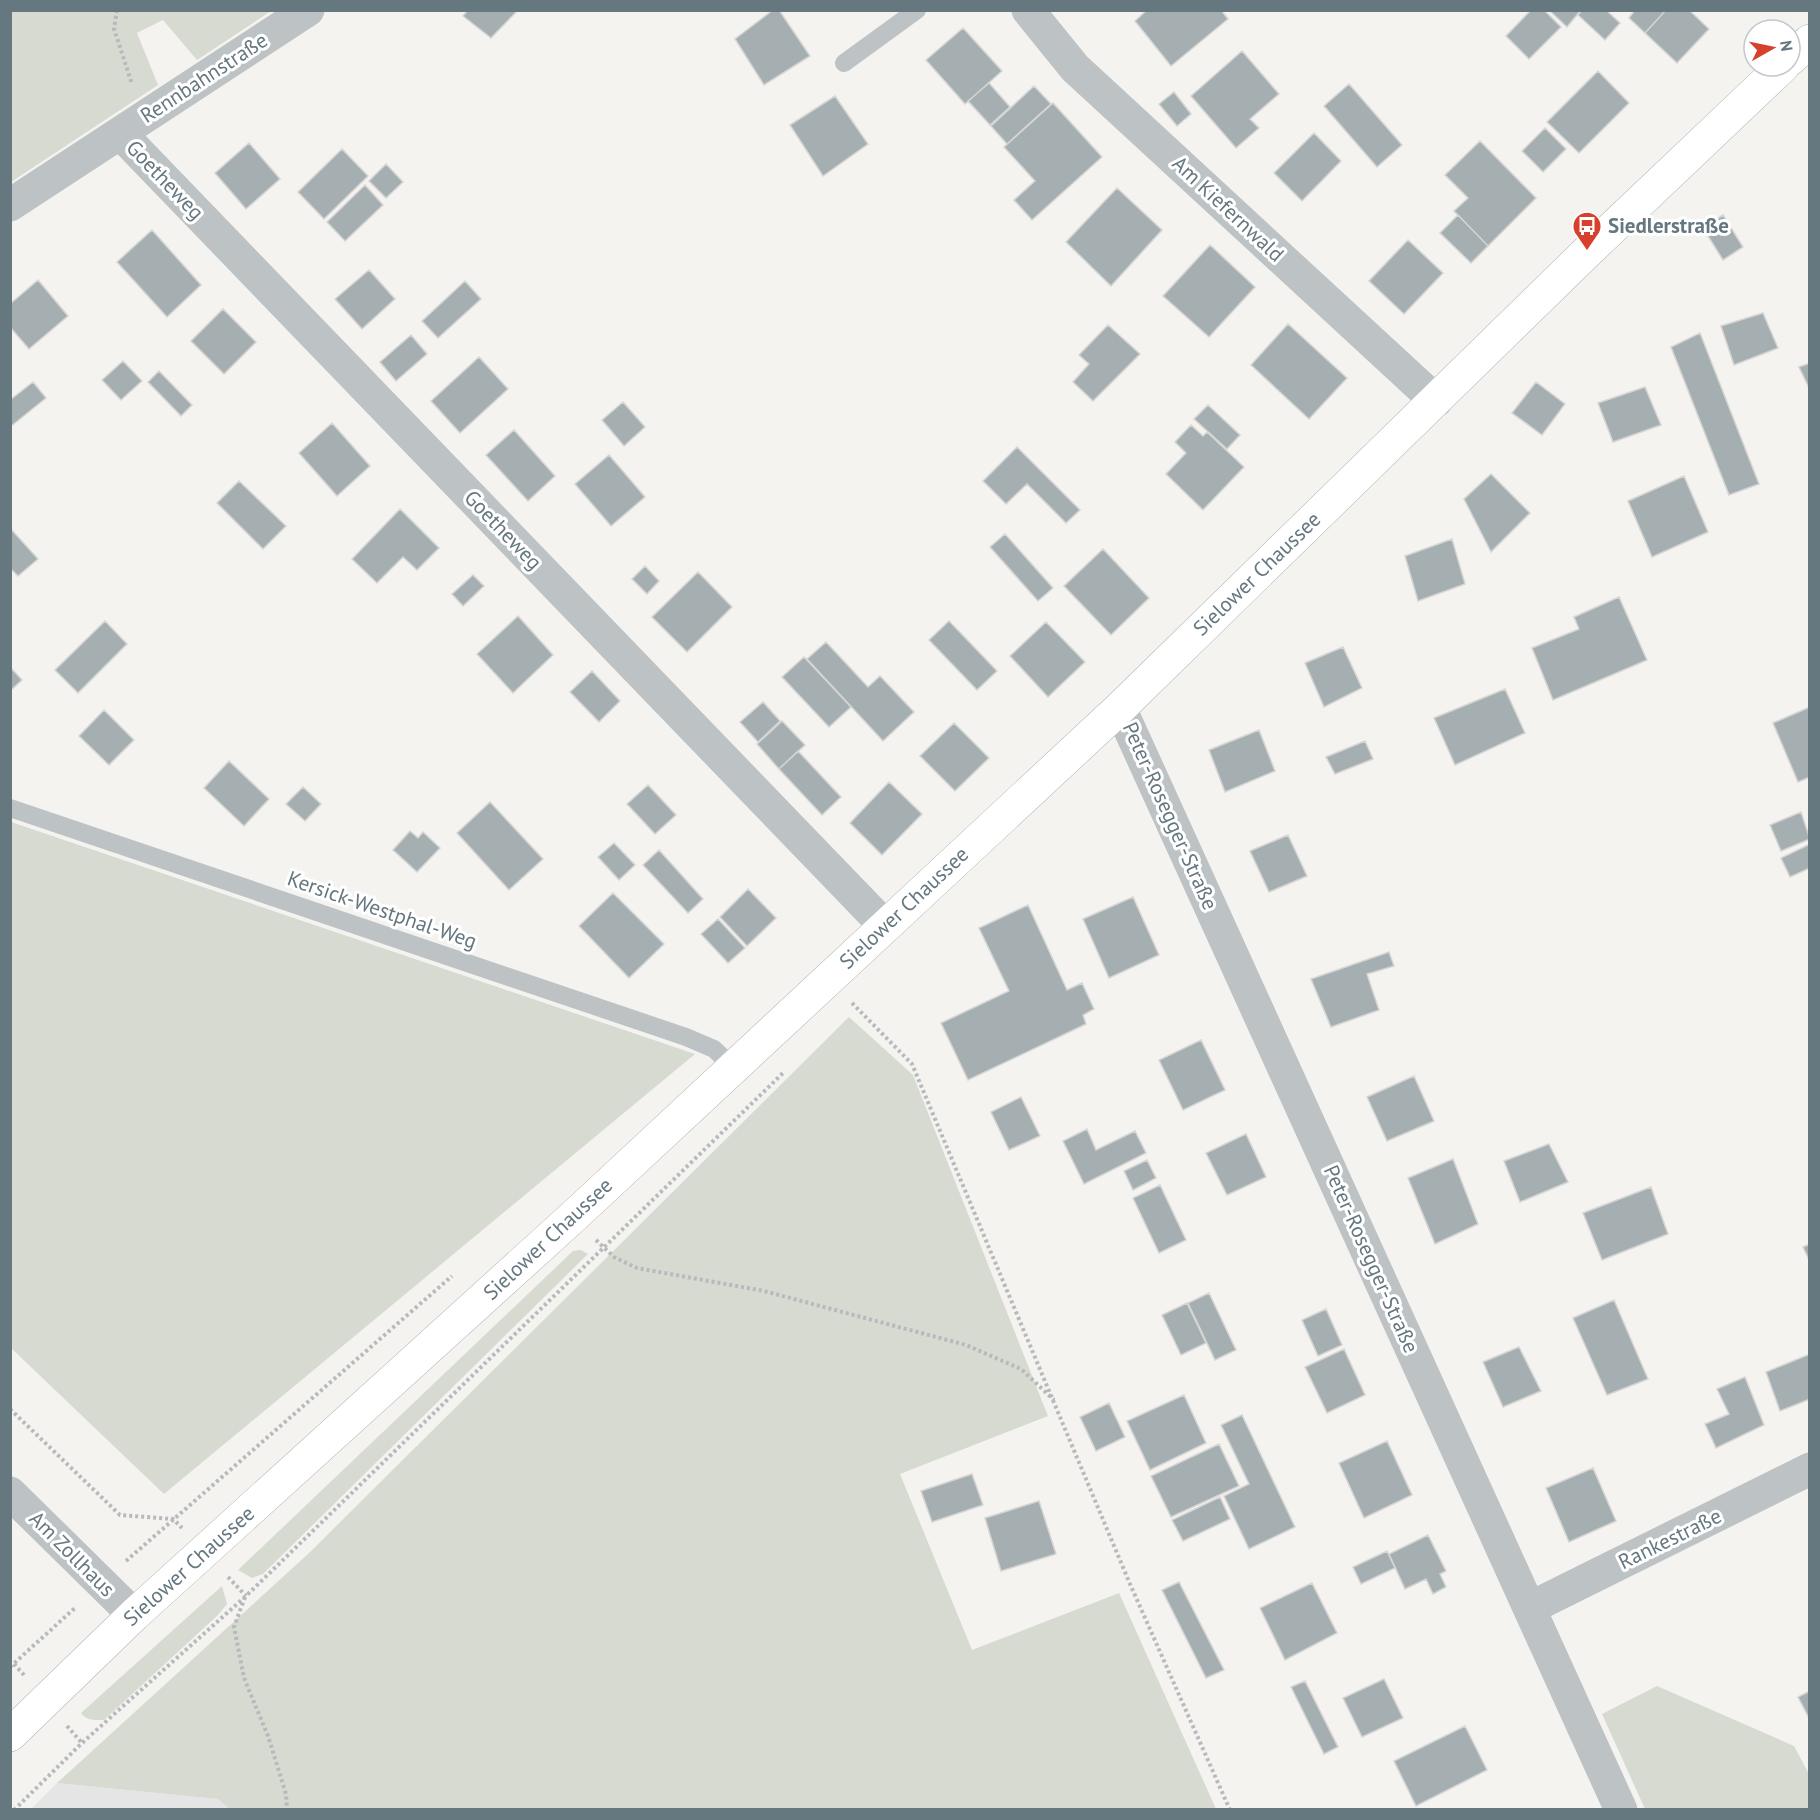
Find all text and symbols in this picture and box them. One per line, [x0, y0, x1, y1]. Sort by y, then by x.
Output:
north arrow [1742, 18, 1802, 78]
street label: Rennbahnstraße [135, 26, 273, 129]
text: N [1776, 39, 1798, 52]
street label: Goetheweg [121, 134, 210, 225]
street label: Am Kiefernwald [1167, 150, 1290, 267]
bus stop icon: Siedlerstraße [1571, 210, 1603, 252]
place label: Siedlerstraße [1608, 212, 1729, 239]
street label: Goetheweg [459, 484, 548, 575]
street label: Sielower Chaussee [1187, 506, 1326, 641]
street label: Peter-Rosegger-Straße [1117, 718, 1224, 914]
street label: Sielower Chaussee [833, 841, 974, 975]
street label: Kersick-Westphal-Weg [284, 864, 480, 955]
street label: Peter-Rosegger-Straße [1318, 1161, 1425, 1357]
street label: Sielower Chaussee [477, 1172, 618, 1306]
street label: Sielower Chaussee [117, 1500, 260, 1632]
street label: Rankestraße [1614, 1502, 1726, 1575]
street label: Am Zollhaus [24, 1505, 121, 1602]

